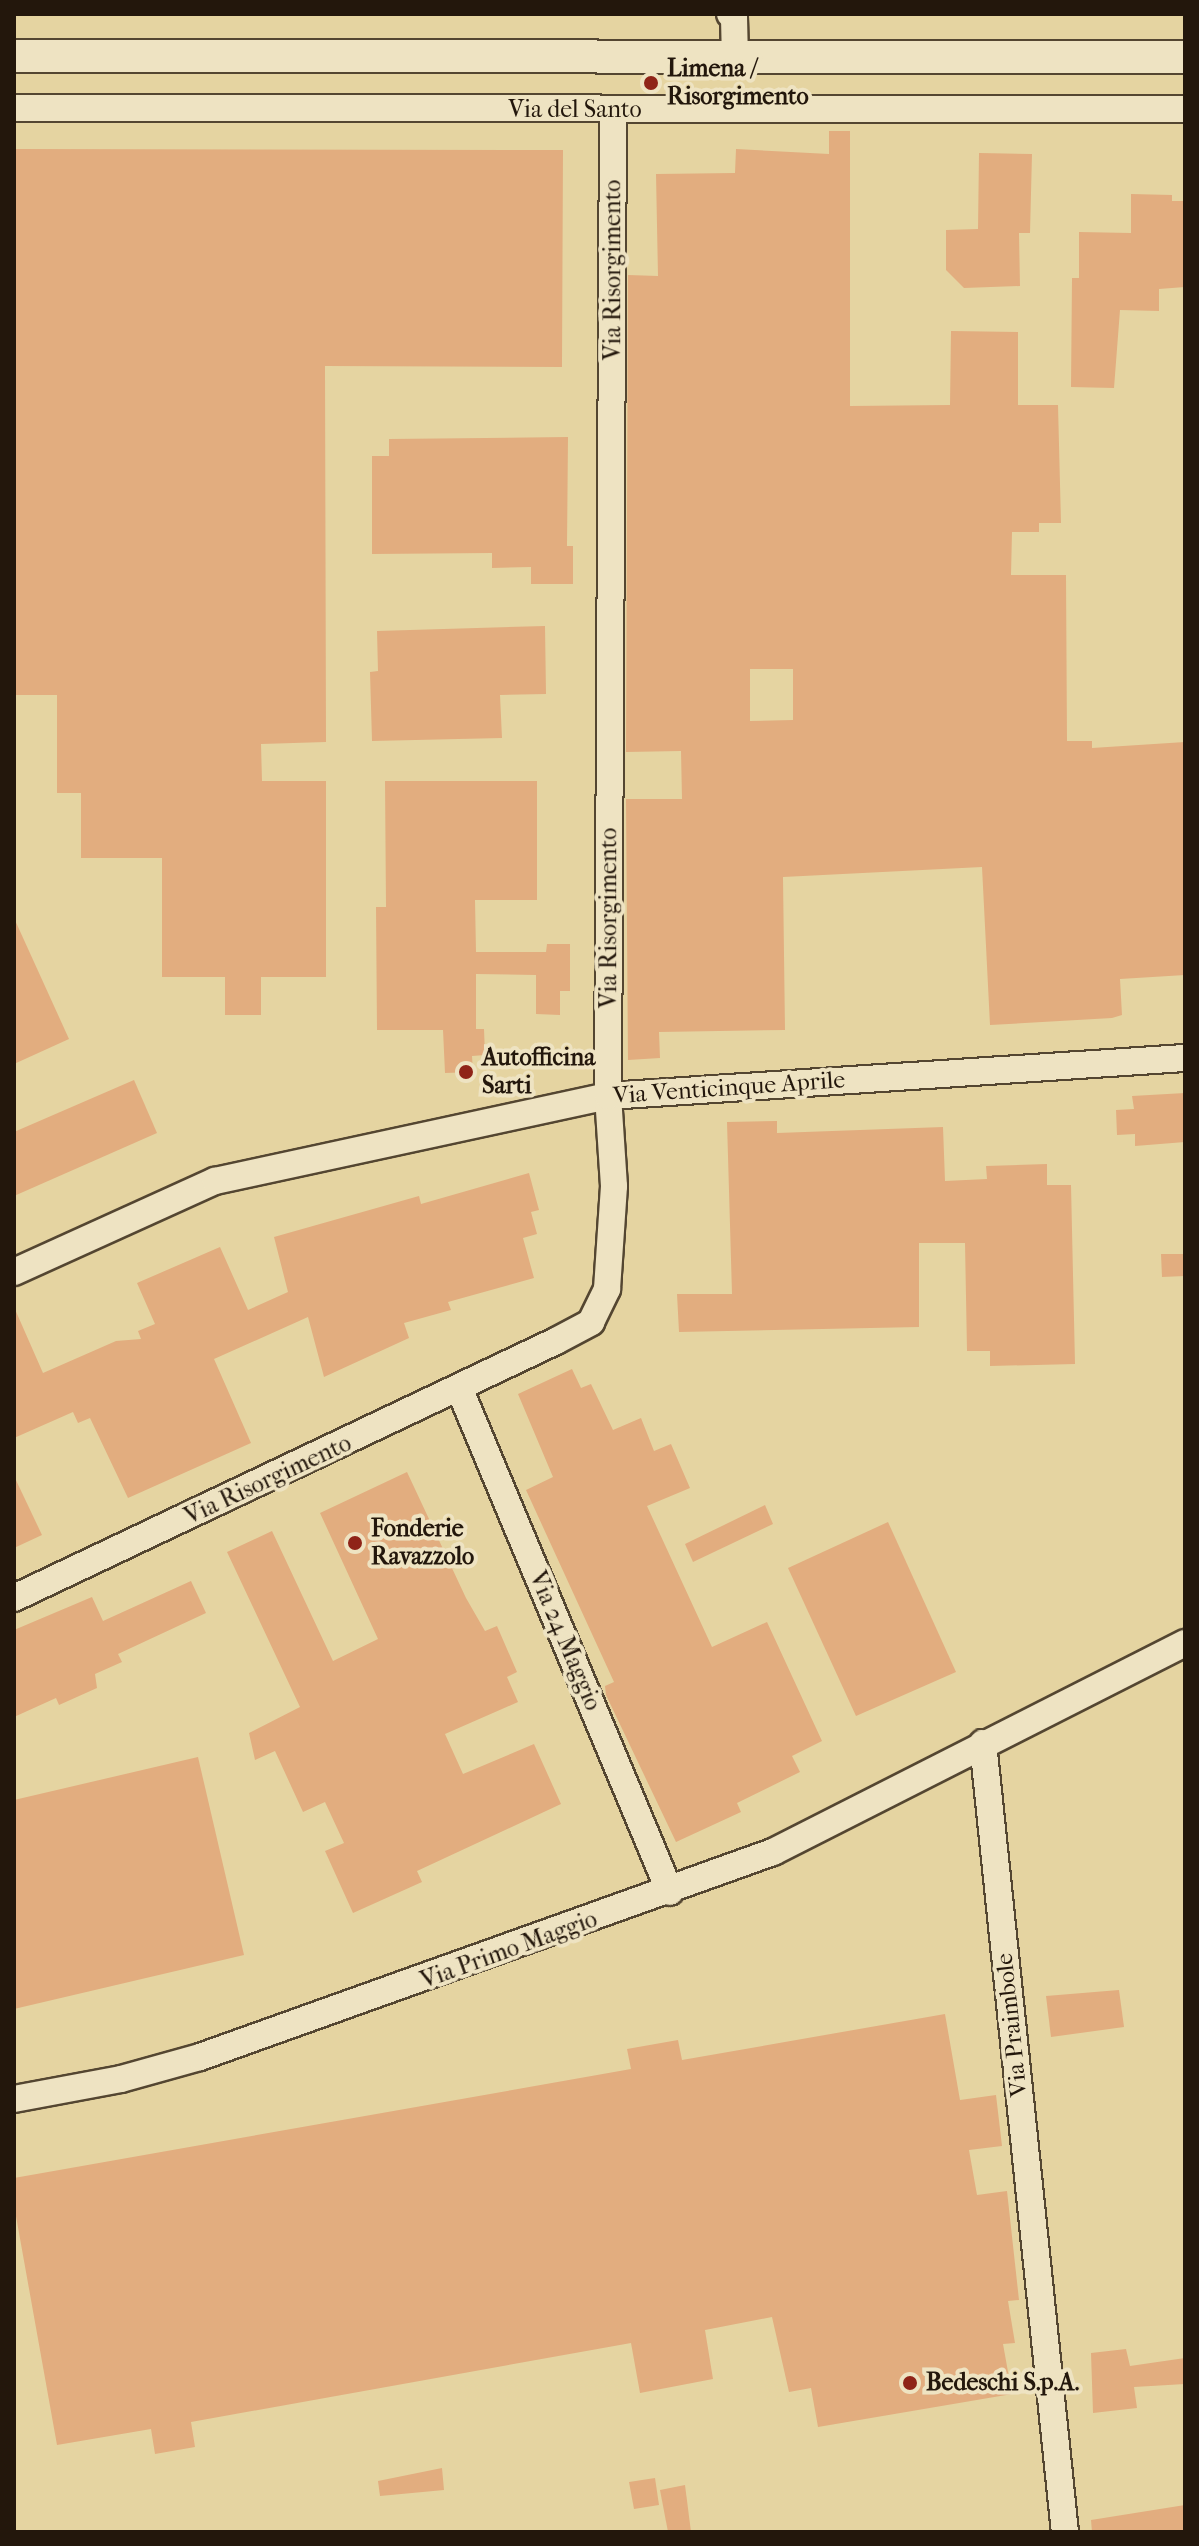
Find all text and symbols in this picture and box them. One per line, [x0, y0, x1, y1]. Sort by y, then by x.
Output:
place label: Limena / Risorgimento [667, 55, 809, 111]
marker: Limena / Risorgimento [642, 74, 660, 92]
street label: Via del Santo [508, 96, 642, 124]
street label: Via Risorgimento [599, 180, 627, 360]
street label: Via Risorgimento [595, 828, 623, 1008]
place label: Autofficina Sarti [482, 1044, 595, 1100]
marker: Autofficina Sarti [457, 1063, 475, 1081]
street label: Via Venticinque Aprile [612, 1066, 846, 1110]
street label: Via Risorgimento [180, 1429, 356, 1531]
place label: Fonderie Ravazzolo [371, 1515, 474, 1571]
marker: Fonderie Ravazzolo [346, 1534, 364, 1552]
street label: Via 24 Maggio [523, 1567, 607, 1715]
street label: Via Primo Maggio [417, 1905, 601, 1995]
street label: Via Praimbole [990, 1952, 1034, 2098]
place label: Bedeschi S.p.A. [926, 2369, 1079, 2397]
marker: Bedeschi S.p.A. [901, 2374, 919, 2392]

